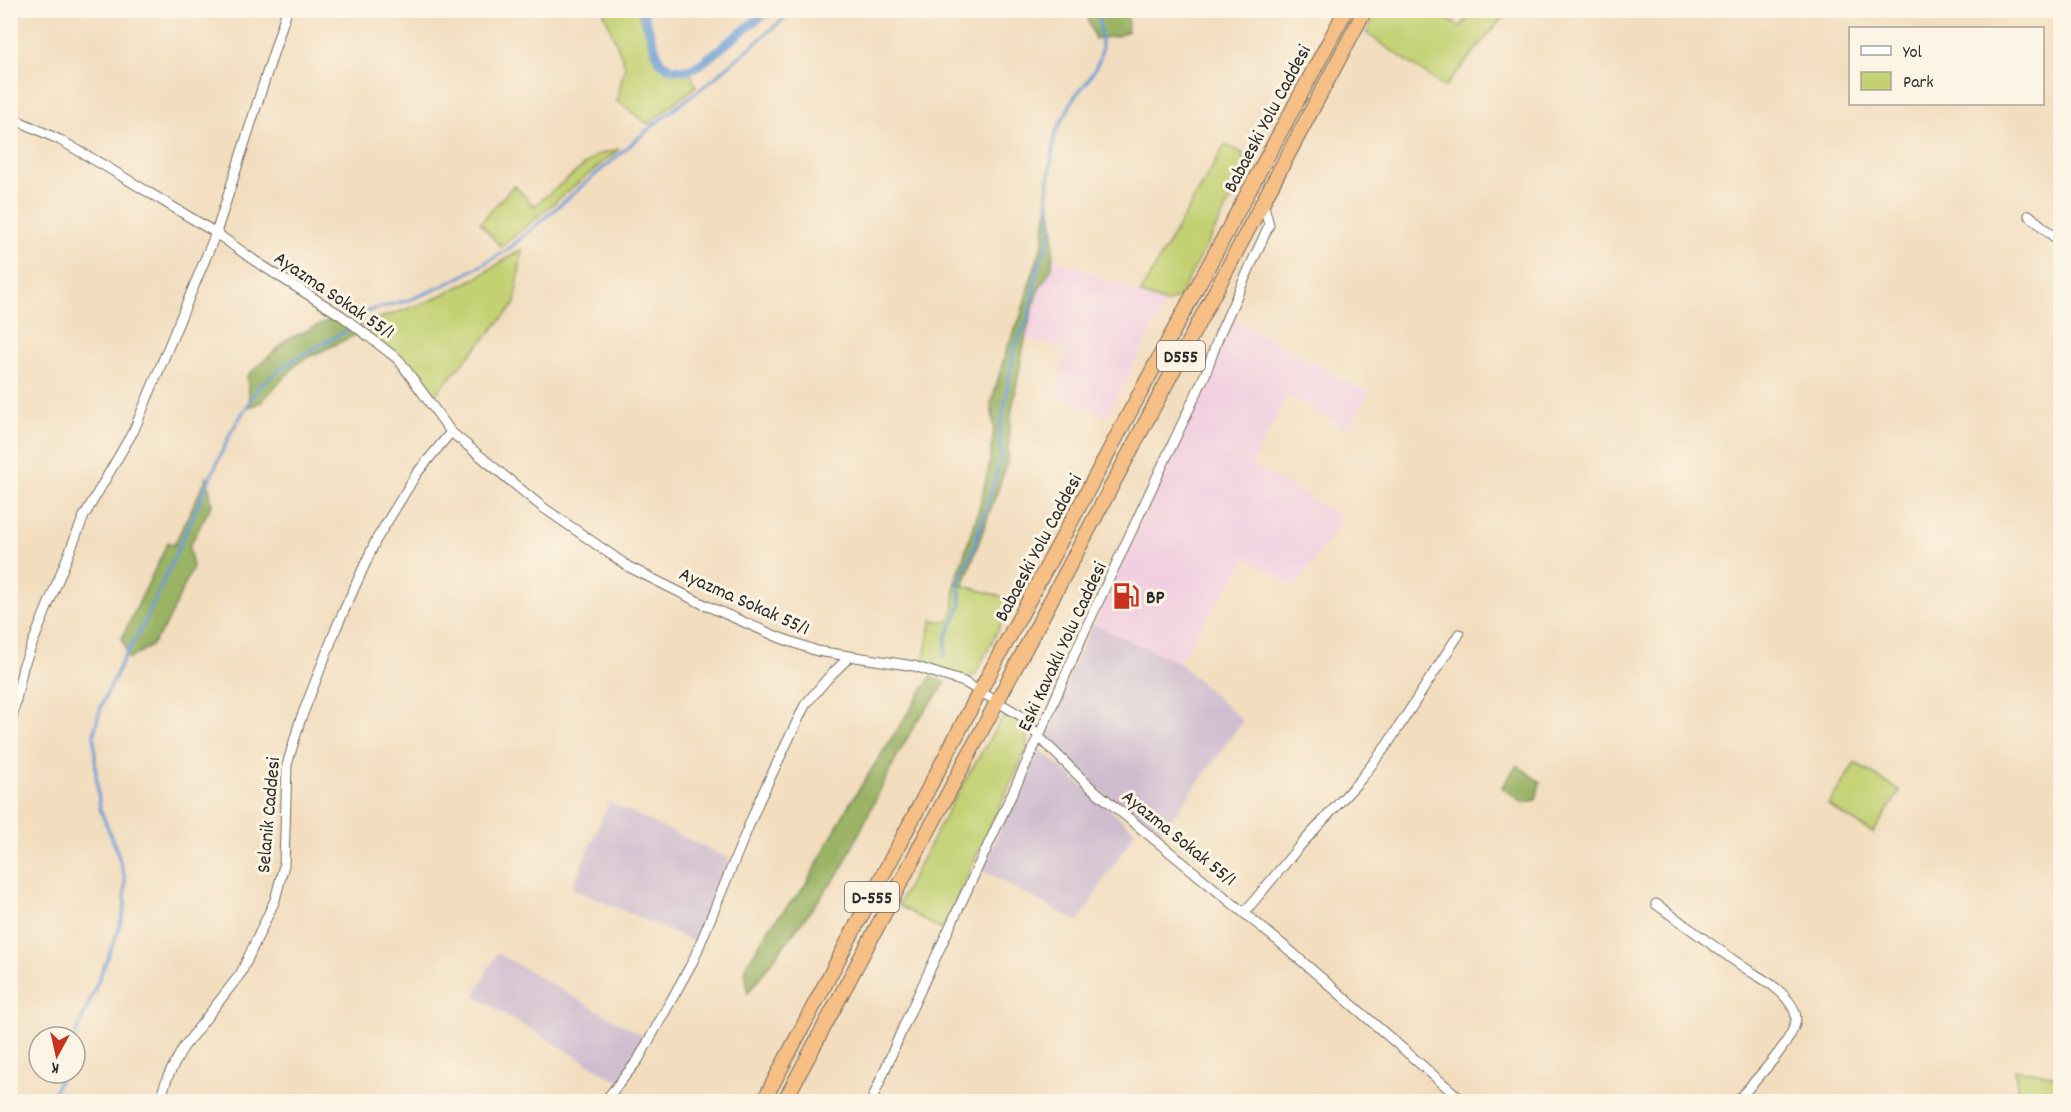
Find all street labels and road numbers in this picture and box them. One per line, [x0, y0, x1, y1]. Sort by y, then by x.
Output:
street label: Babaeski Yolu Caddesi [1218, 40, 1320, 198]
street label: Ayazma Sokak 55/1 [267, 246, 399, 347]
road number: D555 [1157, 341, 1205, 371]
street label: Babaeski Yolu Caddesi [989, 469, 1091, 627]
street label: Eski Kavaklı Yolu Caddesi [1012, 557, 1116, 737]
street label: Ayazma Sokak 55/1 [674, 561, 814, 644]
street label: Selanik Caddesi [251, 756, 289, 874]
street label: Ayazma Sokak 55/1 [1115, 784, 1241, 894]
road number: D-555 [845, 882, 899, 912]

